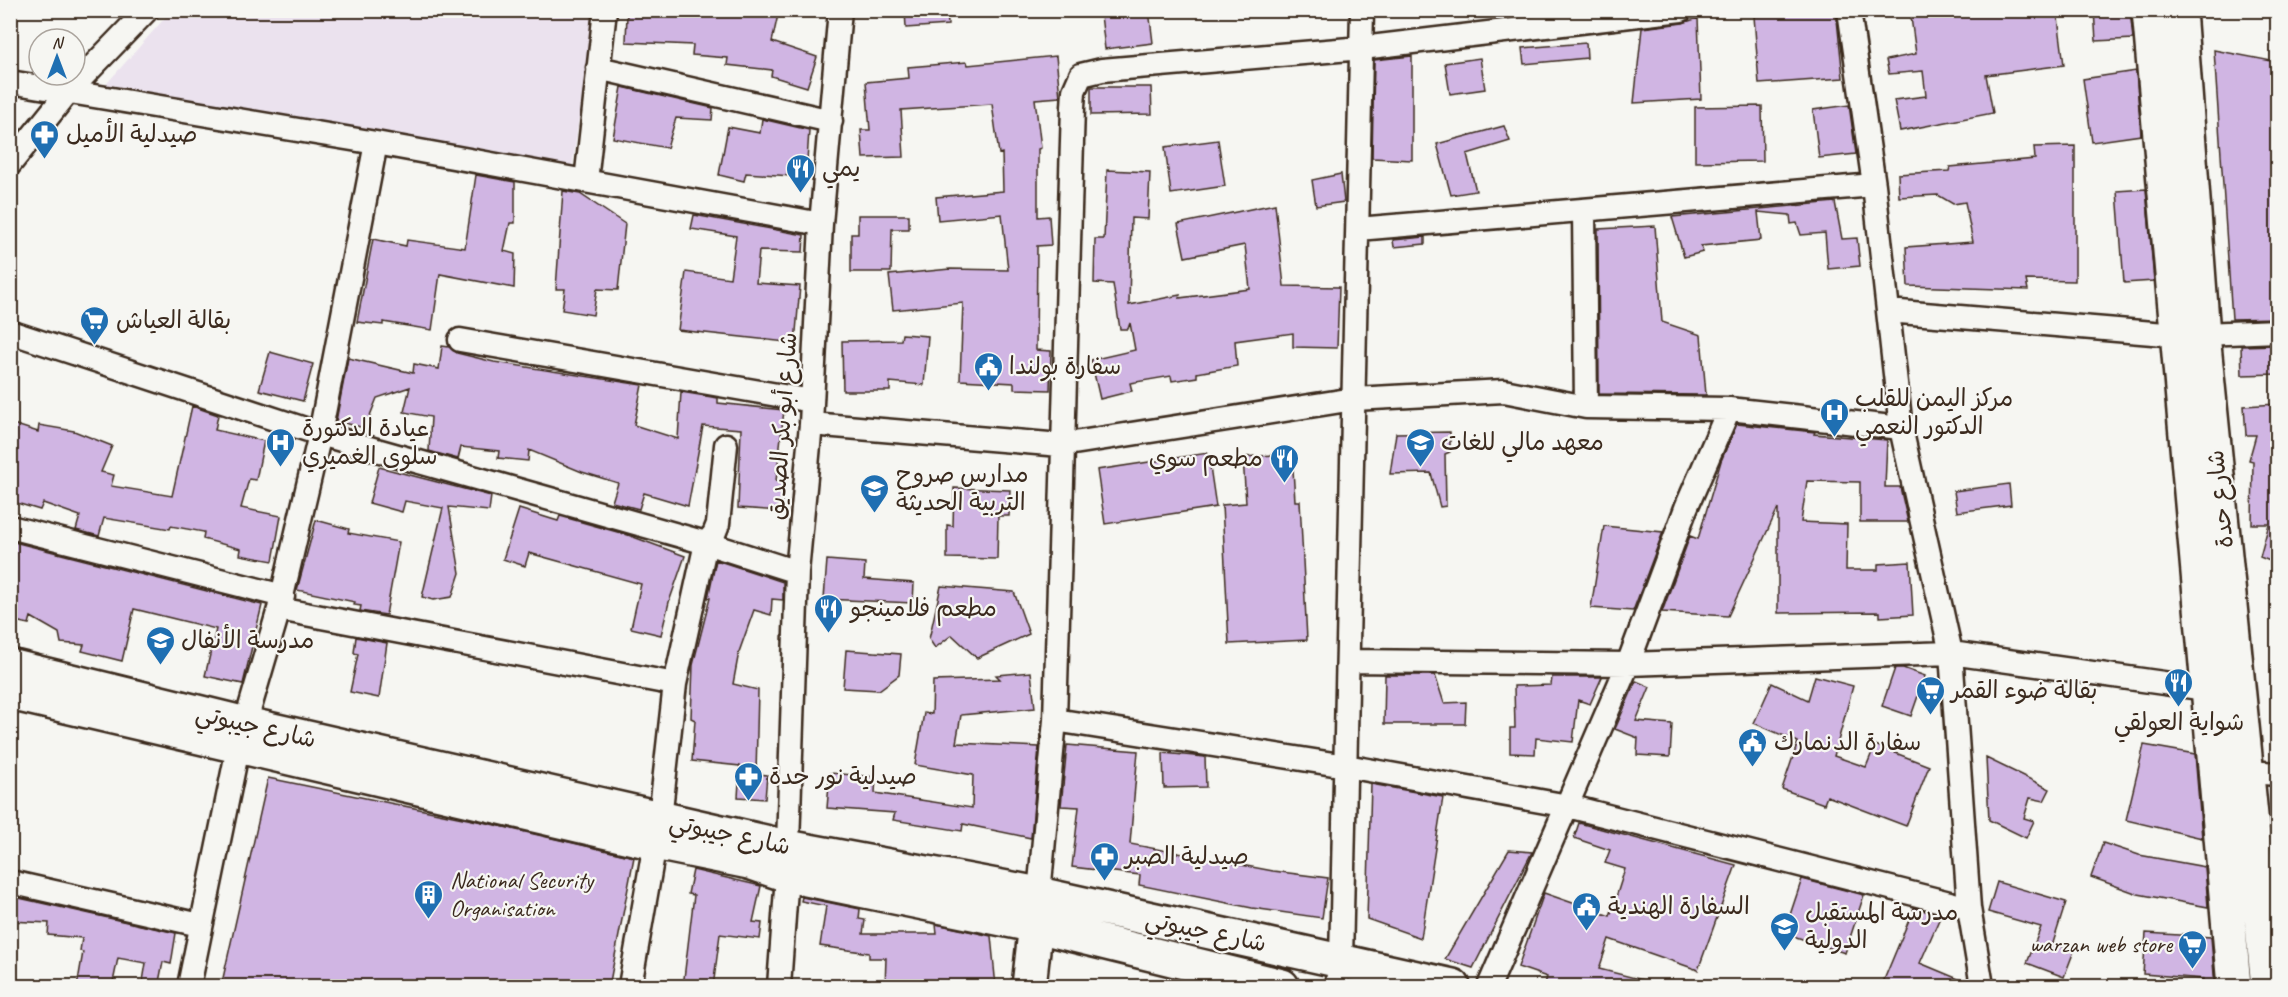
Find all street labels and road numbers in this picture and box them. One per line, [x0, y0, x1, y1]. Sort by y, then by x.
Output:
street label: شارع أبو بكر الصديق [760, 331, 806, 521]
street label: شارع حدة [2200, 448, 2242, 550]
street label: شارع جيبوتي [192, 698, 319, 760]
street label: شارع جيبوتي [666, 807, 793, 867]
street label: شارع جيبوتي [1142, 904, 1269, 964]

